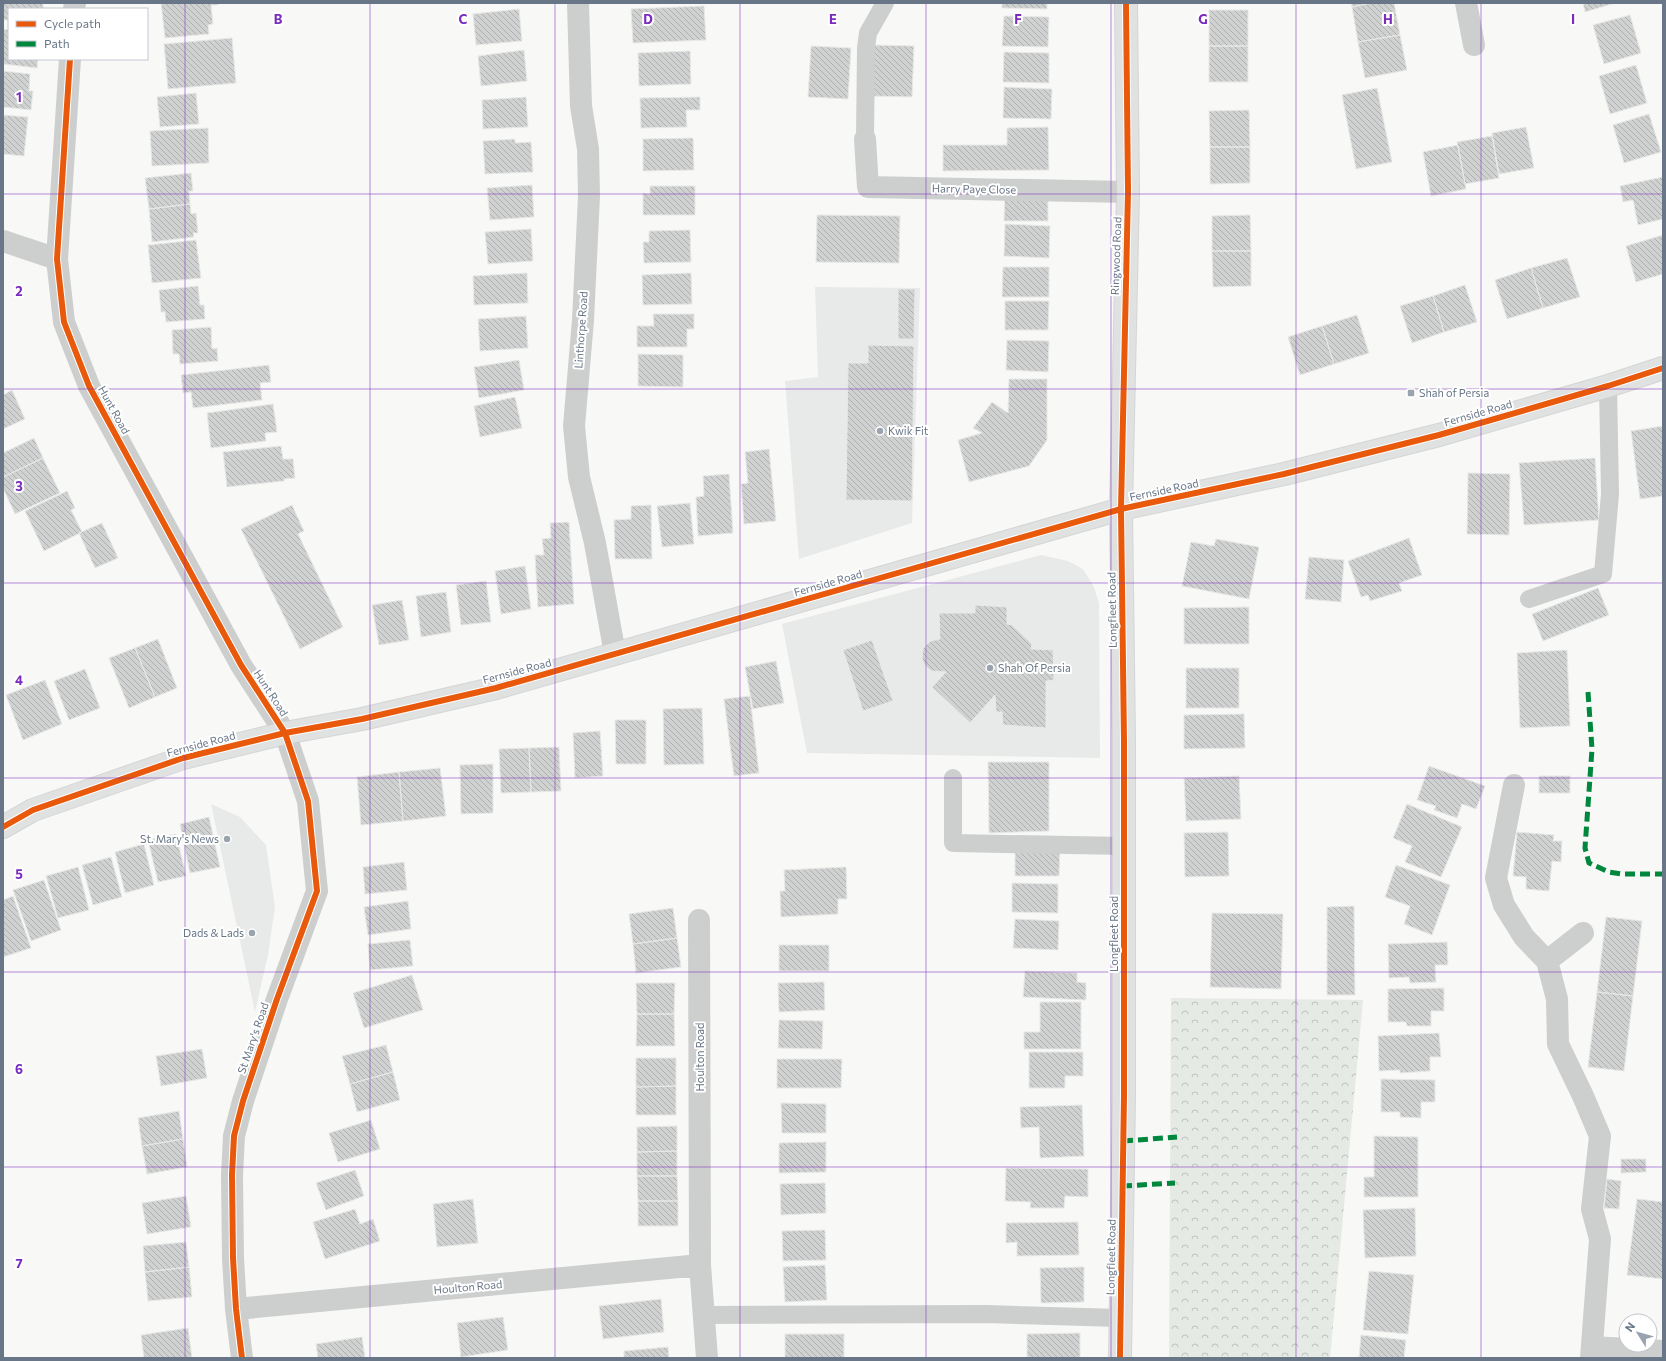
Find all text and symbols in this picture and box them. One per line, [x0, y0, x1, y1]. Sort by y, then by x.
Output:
legend [8, 8, 148, 60]
text: B [274, 11, 283, 27]
text: C [459, 11, 468, 27]
text: D [643, 11, 653, 27]
text: E [829, 11, 837, 27]
text: F [1014, 11, 1022, 27]
text: G [1198, 11, 1208, 27]
text: H [1383, 11, 1393, 27]
text: I [1571, 11, 1575, 27]
text: Cycle path [44, 16, 101, 30]
text: Path [44, 36, 70, 50]
text: 1 [16, 89, 22, 105]
street label: Harry Paye Close [932, 181, 1016, 196]
street label: Ringwood Road [1108, 217, 1123, 295]
text: 2 [15, 283, 23, 299]
street label: Linthorpe Road [571, 291, 590, 369]
street label: Hunt Road [96, 383, 133, 436]
place label: Shah of Persia [1419, 386, 1489, 399]
marker: Shah of Persia [1406, 388, 1416, 398]
street label: Fernside Road [1442, 397, 1513, 428]
place label: Kwik Fit [888, 424, 929, 437]
marker: Kwik Fit [875, 426, 885, 436]
street label: Fernside Road [1128, 476, 1200, 503]
text: 3 [15, 478, 23, 494]
street label: Fernside Road [792, 567, 863, 598]
street label: Longfleet Road [1104, 572, 1119, 648]
street label: Fernside Road [481, 655, 553, 686]
place label: Shah Of Persia [998, 661, 1071, 674]
marker: Shah Of Persia [985, 663, 995, 673]
street label: Hunt Road [252, 667, 291, 718]
text: 4 [15, 672, 23, 688]
street label: Fernside Road [165, 728, 237, 759]
place label: St. Mary's News [140, 832, 219, 845]
marker: St. Mary's News [222, 834, 232, 844]
text: 5 [15, 866, 23, 882]
street label: Longfleet Road [1107, 896, 1120, 972]
place label: Dads & Lads [183, 926, 244, 939]
marker: Dads & Lads [247, 928, 257, 938]
street label: St Mary's Road [234, 1001, 271, 1075]
street label: Houlton Road [693, 1023, 706, 1091]
text: 6 [15, 1061, 23, 1077]
street label: Longfleet Road [1103, 1219, 1118, 1295]
text: 7 [15, 1255, 23, 1271]
street label: Houlton Road [433, 1277, 503, 1296]
north arrow [1618, 1313, 1658, 1353]
text: N [1622, 1319, 1637, 1334]

